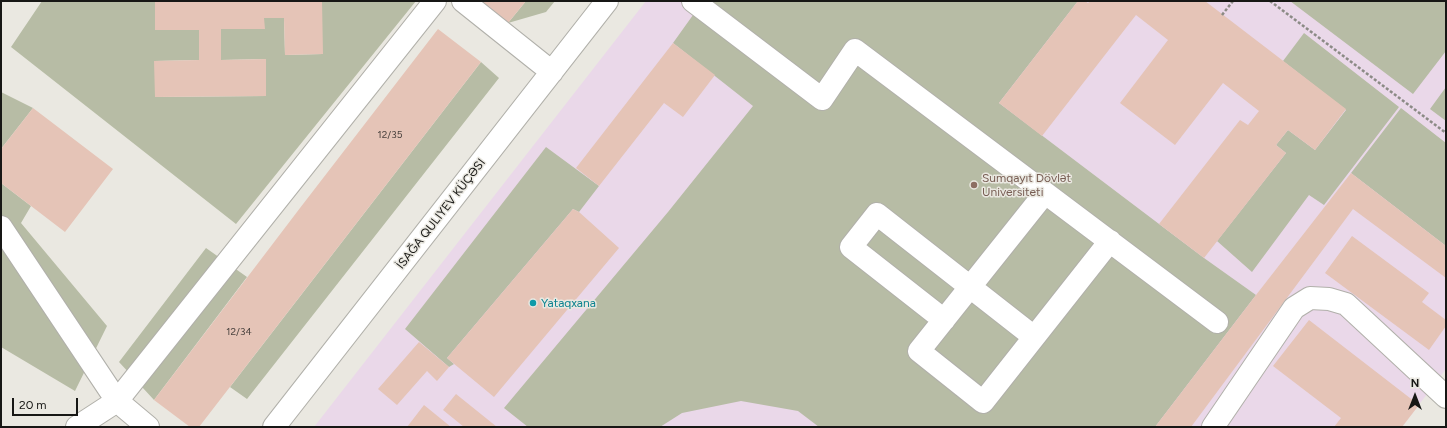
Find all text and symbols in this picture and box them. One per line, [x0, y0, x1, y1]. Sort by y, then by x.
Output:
house number: 12/35 [378, 129, 402, 141]
street label: İSAĞA QULIYEV KÜÇƏSI [393, 156, 489, 272]
place label: Sumqayıt Dövlət Universiteti [982, 171, 1071, 199]
marker: Sumqayıt Dövlət Universiteti [969, 180, 979, 190]
place label: Yataqxana [541, 296, 596, 310]
marker: Yataqxana [528, 298, 538, 308]
house number: 12/34 [226, 326, 252, 338]
north arrow [1395, 376, 1435, 416]
text: N [1411, 377, 1419, 390]
scale bar [14, 390, 80, 416]
text: 20 m [19, 398, 47, 412]

